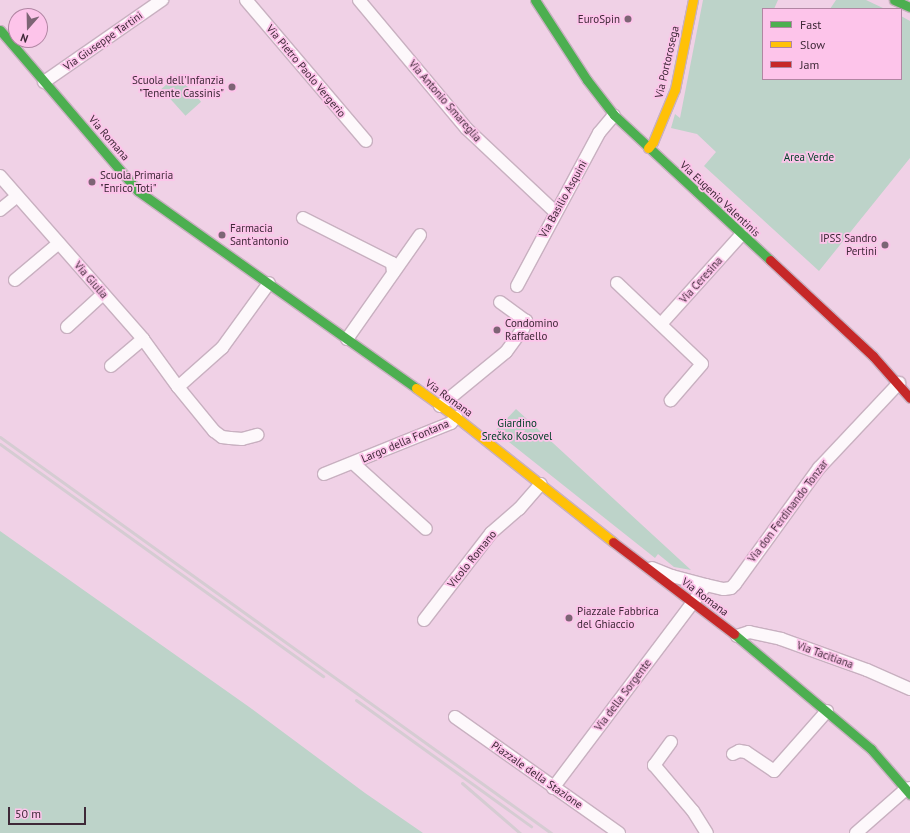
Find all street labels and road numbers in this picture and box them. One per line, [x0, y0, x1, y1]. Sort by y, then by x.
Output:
street label: Via Giuseppe Tartini [61, 9, 145, 73]
street label: Via Pietro Paolo Vergerio [263, 22, 349, 120]
street label: Via Portorosega [652, 25, 682, 99]
street label: Via Antonio Smareglia [406, 57, 484, 145]
street label: Via Romana [86, 113, 132, 163]
street label: Via Basilio Asquini [536, 158, 590, 240]
street label: Via Eugenio Valentinis [677, 158, 763, 240]
street label: Via Ceresina [677, 254, 725, 306]
street label: Via Giulia [71, 259, 111, 301]
street label: Via Romana [423, 376, 475, 420]
street label: Largo della Fontana [359, 417, 451, 465]
street label: Via don Ferdinando Tonzar [745, 457, 831, 565]
street label: Vicolo Romano [445, 528, 499, 590]
street label: Via Romana [679, 575, 731, 619]
street label: Via Tacitiana [795, 639, 855, 671]
street label: Via della Sorgente [592, 657, 654, 733]
street label: Piazzale della Stazione [489, 739, 585, 811]

